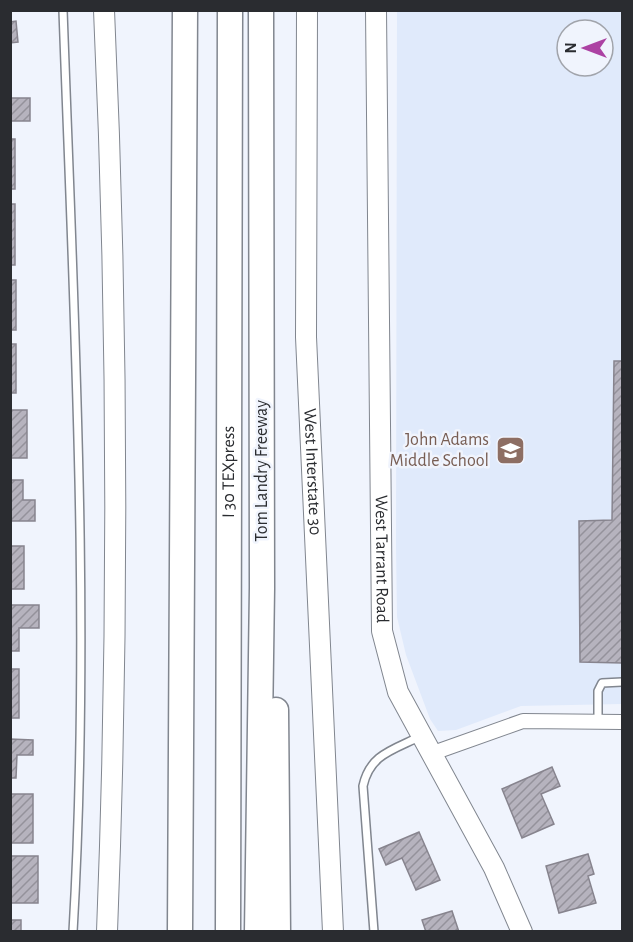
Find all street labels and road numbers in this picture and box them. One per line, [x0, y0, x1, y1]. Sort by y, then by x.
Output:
street label: Tom Landry Freeway [253, 400, 271, 542]
street label: West Interstate 30 [300, 408, 324, 536]
street label: I 30 TEXpress [220, 426, 238, 518]
street label: West Tarrant Road [372, 495, 391, 623]

